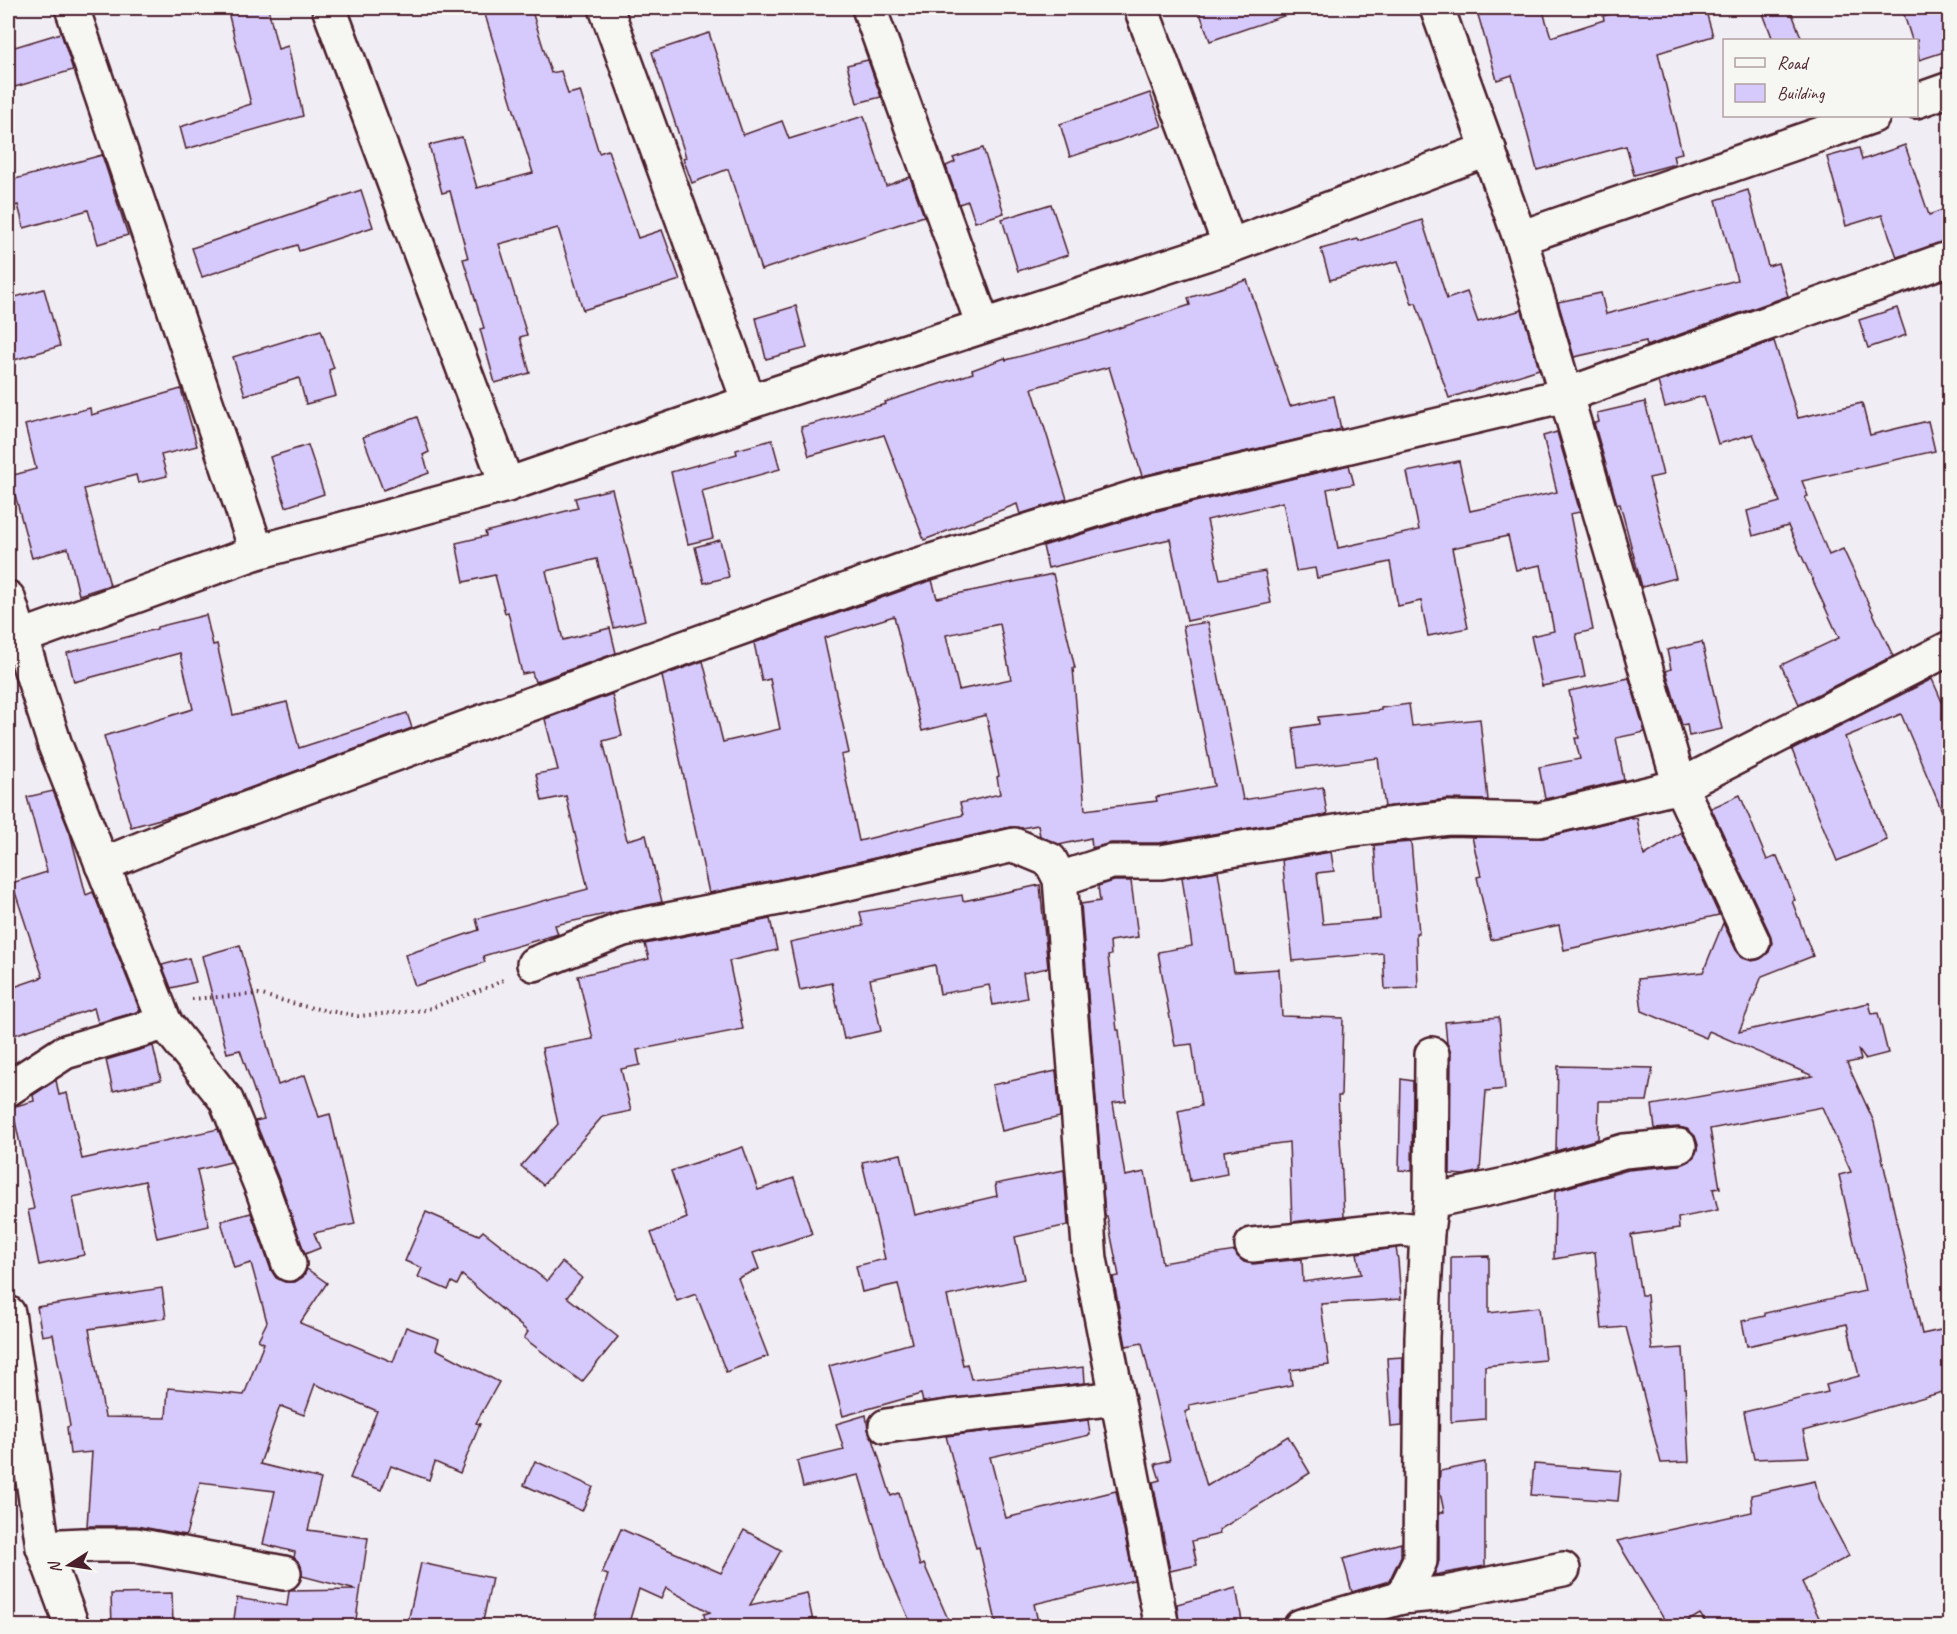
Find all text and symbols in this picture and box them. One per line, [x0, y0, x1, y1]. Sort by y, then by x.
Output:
legend [1723, 39, 1918, 117]
text: Road [1777, 52, 1810, 74]
text: Building [1777, 82, 1826, 104]
north arrow [39, 1535, 99, 1595]
text: N [44, 1558, 66, 1575]

